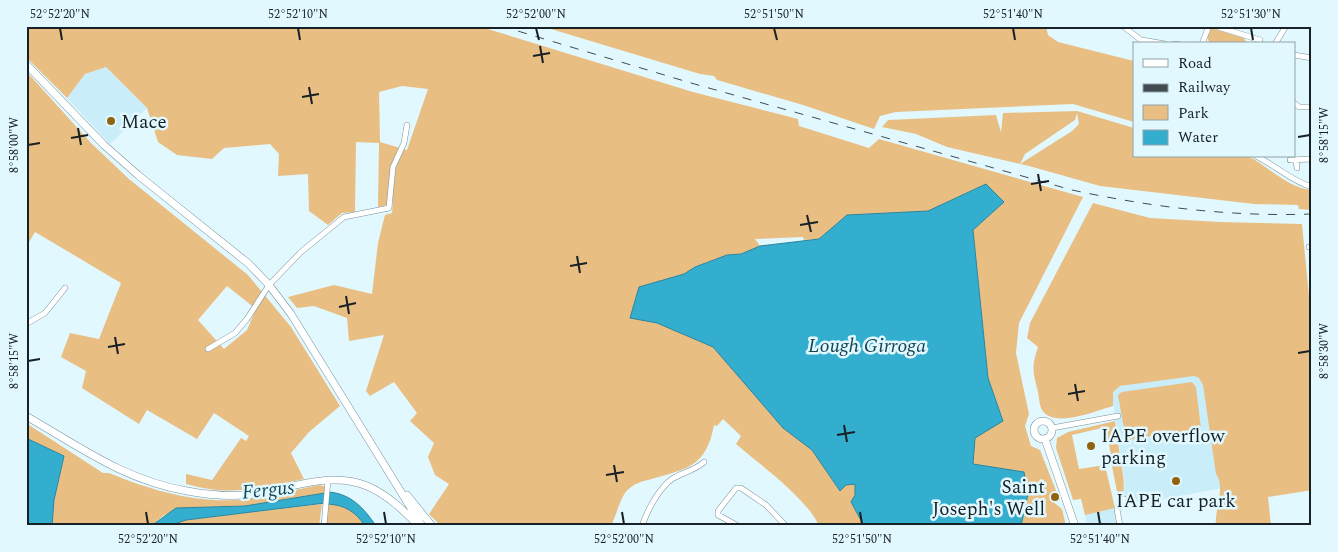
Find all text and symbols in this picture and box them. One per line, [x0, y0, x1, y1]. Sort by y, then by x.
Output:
text: 52°52'20"N [30, 5, 90, 24]
text: 52°52'10"N [268, 5, 328, 24]
text: 52°52'00"N [506, 5, 566, 24]
text: 52°51'50"N [744, 5, 804, 24]
text: 52°51'40"N [983, 5, 1043, 24]
text: 52°51'30"N [1221, 5, 1281, 24]
legend [1133, 42, 1296, 158]
text: Road [1178, 52, 1212, 75]
text: Railway [1178, 76, 1231, 99]
text: Park [1178, 102, 1209, 125]
text: 8°58'15"W [1315, 107, 1334, 163]
place label: Mace [121, 108, 167, 137]
marker: Mace [105, 115, 117, 127]
text: 8°58'00"W [5, 117, 24, 173]
text: Water [1178, 126, 1218, 149]
text: 8°58'30"W [1315, 323, 1334, 379]
water label: Lough Girroga [808, 331, 926, 361]
text: 8°58'15"W [5, 333, 24, 389]
place label: IAPE overflow parking [1101, 422, 1226, 473]
marker: IAPE overflow parking [1085, 440, 1097, 452]
water label: Fergus [240, 472, 296, 508]
place label: Saint Joseph's Well [932, 473, 1045, 524]
marker: IAPE car park [1170, 475, 1182, 487]
place label: IAPE car park [1116, 487, 1236, 516]
marker: Saint Joseph's Well [1049, 491, 1061, 503]
text: 52°52'20"N [118, 530, 178, 549]
text: 52°52'10"N [356, 530, 416, 549]
text: 52°52'00"N [594, 530, 654, 549]
text: 52°51'50"N [832, 530, 892, 549]
text: 52°51'40"N [1070, 530, 1130, 549]

